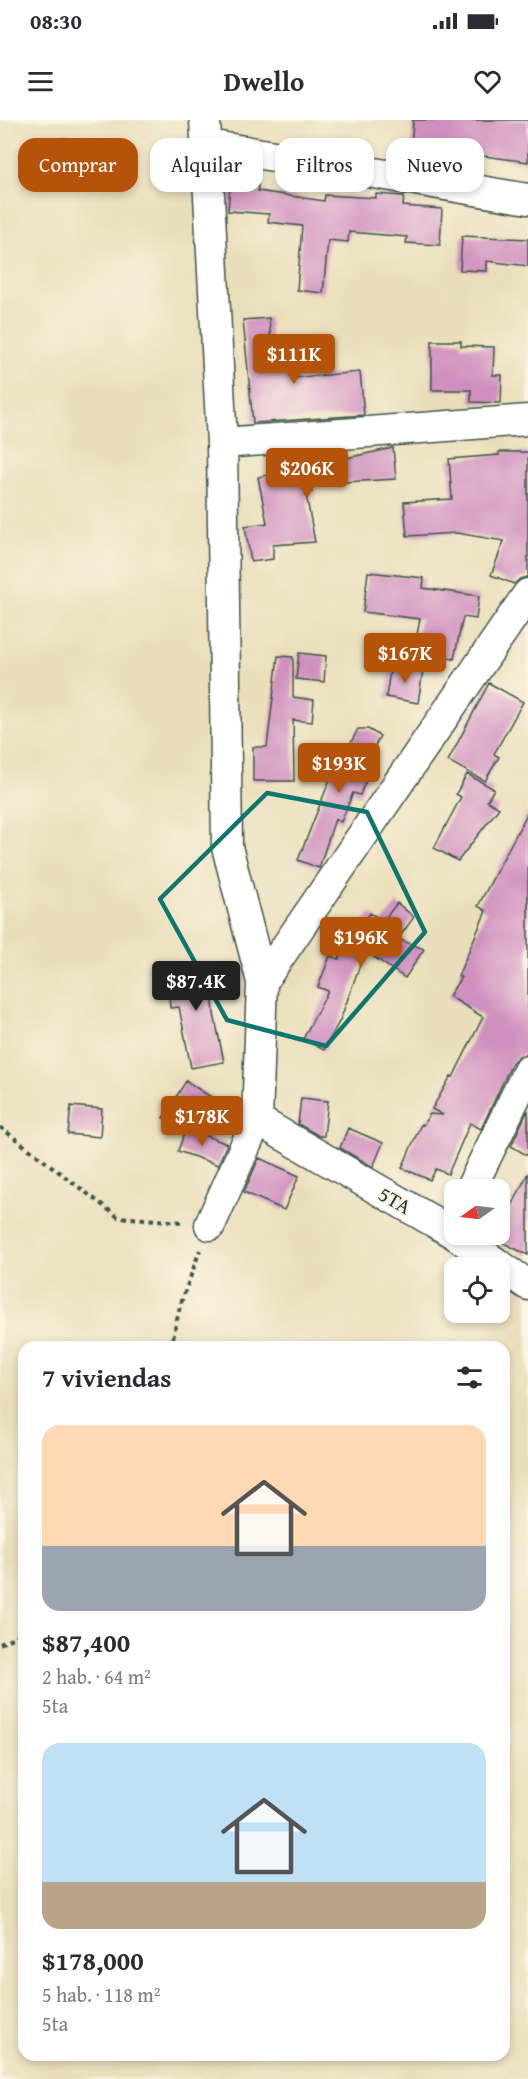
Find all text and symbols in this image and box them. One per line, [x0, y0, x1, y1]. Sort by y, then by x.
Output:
text: 08:30 [30, 5, 82, 37]
text: Dwello [224, 61, 304, 101]
icon: menu [24, 65, 57, 98]
icon: heart [471, 65, 504, 98]
chip: Comprar [18, 138, 138, 192]
chip: Alquilar [150, 138, 263, 192]
chip: Filtros [275, 138, 374, 192]
chip: Nuevo [386, 138, 484, 192]
pin: $111K [252, 334, 336, 385]
text: $111K [267, 339, 321, 368]
pin: $206K [265, 448, 349, 499]
text: $206K [280, 453, 334, 482]
pin: $167K [363, 633, 447, 684]
text: $167K [378, 638, 432, 667]
pin: $193K [297, 743, 381, 794]
text: $193K [312, 748, 366, 777]
pin: $196K [319, 917, 403, 968]
text: $196K [334, 922, 388, 951]
pin: $87.4K [147, 961, 245, 1012]
text: $87.4K [166, 966, 226, 995]
pin: $178K [160, 1096, 244, 1147]
text: $178K [175, 1101, 229, 1130]
street label: 5TA [373, 1178, 417, 1222]
north arrow [444, 1179, 510, 1245]
map controls [444, 1179, 510, 1323]
button: locate [444, 1257, 510, 1323]
text: 7 viviendas [42, 1358, 172, 1397]
icon: filters [453, 1361, 486, 1394]
icon: home [210, 1464, 318, 1572]
text: $87,400 [42, 1623, 130, 1662]
text: 2 hab. · 64 m² [42, 1662, 151, 1691]
text: 5ta [42, 1691, 68, 1720]
icon: home [210, 1782, 318, 1890]
text: $178,000 [42, 1941, 144, 1980]
text: 5 hab. · 118 m² [42, 1980, 160, 2009]
text: 5ta [42, 2009, 68, 2038]

